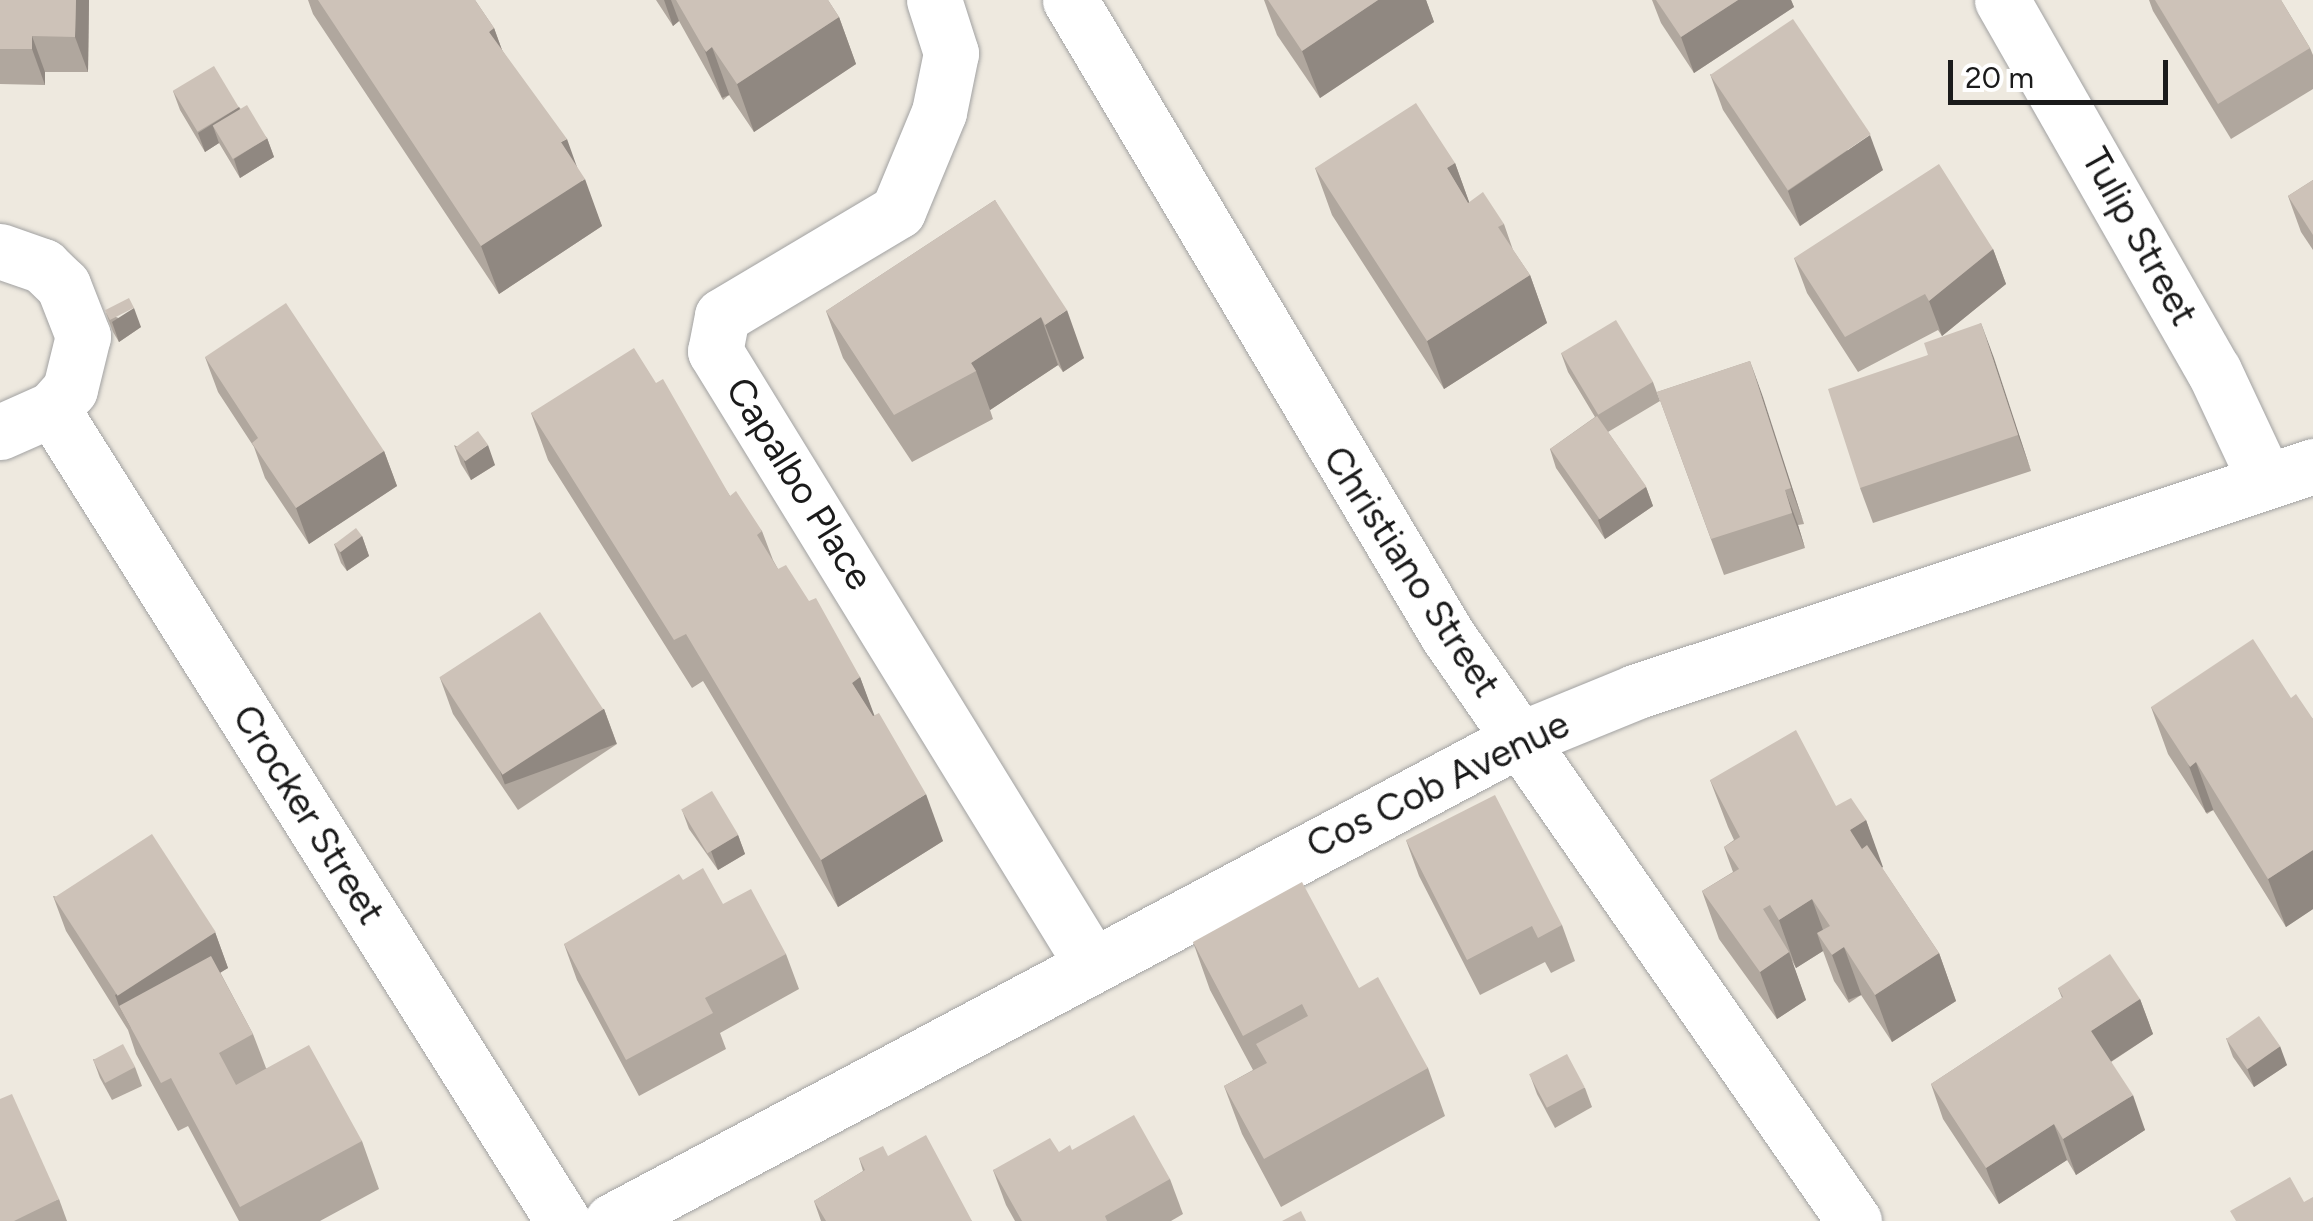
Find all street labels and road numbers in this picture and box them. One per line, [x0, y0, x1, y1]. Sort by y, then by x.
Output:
street label: Tulip Street [2072, 140, 2206, 334]
street label: Capalbo Place [716, 369, 882, 599]
street label: Christiano Street [1313, 438, 1509, 706]
street label: Crocker Street [222, 697, 394, 933]
street label: Cos Cob Avenue [1299, 702, 1577, 868]

